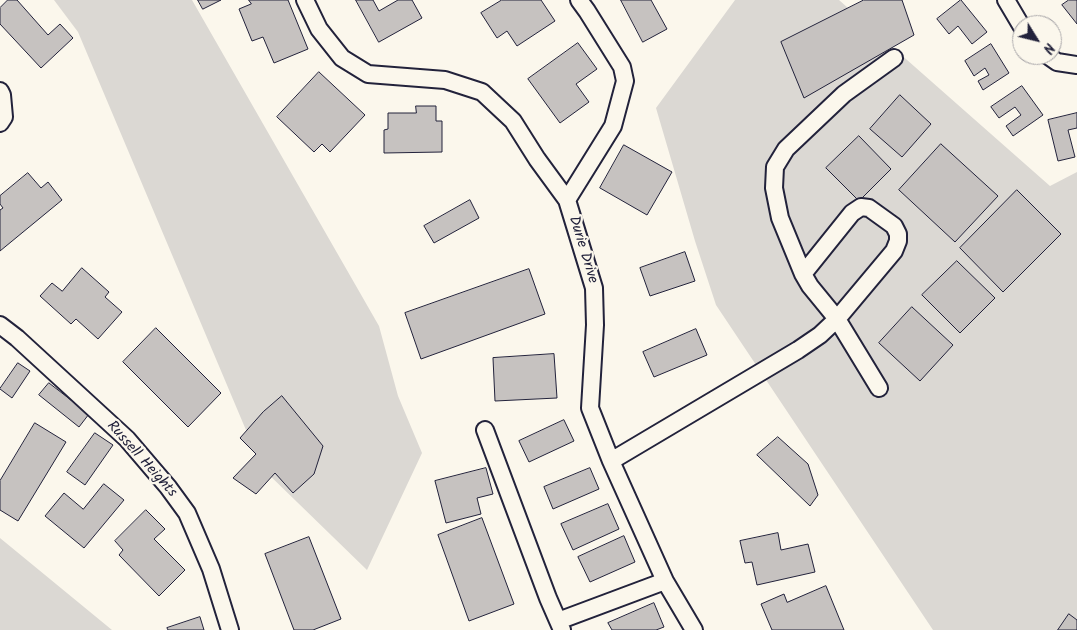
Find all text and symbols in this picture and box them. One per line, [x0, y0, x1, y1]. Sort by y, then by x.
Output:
north arrow [1012, 15, 1062, 65]
text: N [1037, 38, 1060, 58]
street label: Durie Drive [563, 214, 601, 286]
street label: Russell Heights [102, 418, 180, 502]

